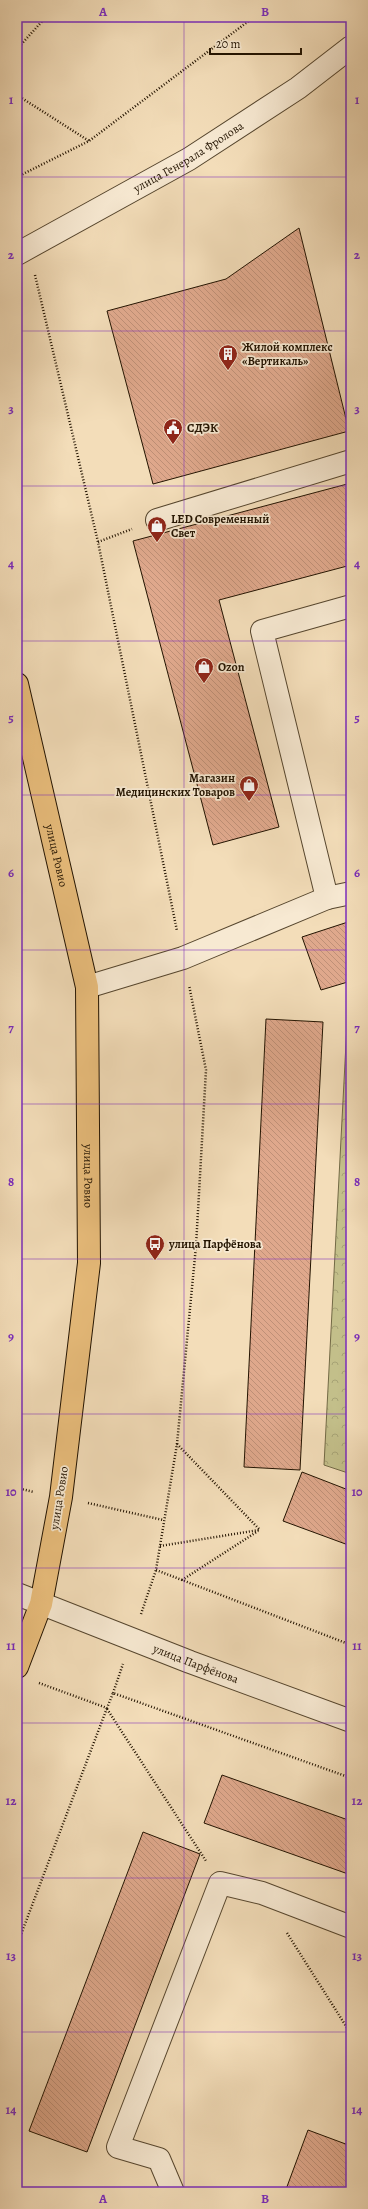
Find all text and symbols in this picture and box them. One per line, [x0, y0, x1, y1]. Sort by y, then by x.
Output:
text: A [98, 3, 108, 20]
text: B [261, 3, 269, 20]
scale bar [210, 30, 301, 56]
text: 20 m [216, 36, 240, 52]
text: 1 [9, 91, 14, 108]
text: 1 [355, 91, 360, 108]
street label: улица Генерала Фролова [130, 117, 247, 197]
text: 2 [8, 246, 15, 263]
text: 2 [354, 246, 361, 263]
place label: Жилой комплекс «Вертикаль» [242, 339, 333, 369]
building icon: Жилой комплекс «Вертикаль» [217, 343, 239, 371]
text: 3 [8, 400, 14, 417]
text: 3 [354, 400, 360, 417]
public building icon: СДЭК [162, 417, 184, 445]
place label: СДЭК [187, 420, 218, 436]
place label: LED Современный Свет [171, 511, 269, 541]
shop icon: LED Современный Свет [146, 515, 168, 543]
text: 4 [8, 555, 14, 572]
text: 4 [354, 555, 360, 572]
shop icon: Ozon [193, 656, 215, 684]
place label: Ozon [218, 659, 245, 675]
text: 5 [8, 709, 14, 726]
text: 5 [354, 709, 360, 726]
place label: Магазин Медицинских Товаров [116, 770, 235, 800]
shop icon: Магазин Медицинских Товаров [238, 774, 260, 802]
street label: улица Ровио [41, 821, 72, 888]
text: 6 [8, 864, 14, 881]
text: 6 [354, 864, 360, 881]
text: 7 [8, 1019, 14, 1036]
text: 7 [354, 1019, 360, 1036]
street label: улица Ровио [80, 1143, 97, 1208]
text: 8 [8, 1173, 14, 1190]
text: 8 [354, 1173, 360, 1190]
bus stop icon: улица Парфёнова [144, 1233, 166, 1261]
place label: улица Парфёнова [168, 1236, 262, 1252]
text: 9 [8, 1328, 14, 1345]
text: 9 [354, 1328, 360, 1345]
street label: улица Ровио [46, 1465, 72, 1532]
text: 10 [5, 1483, 17, 1500]
text: 10 [351, 1483, 363, 1500]
text: 11 [6, 1637, 16, 1654]
text: 11 [352, 1637, 362, 1654]
street label: улица Парфёнова [150, 1640, 241, 1687]
text: 12 [6, 1792, 17, 1809]
text: 12 [352, 1792, 363, 1809]
text: 13 [6, 1947, 17, 1964]
text: 13 [352, 1947, 363, 1964]
text: 14 [6, 2101, 16, 2118]
text: 14 [352, 2101, 362, 2118]
text: A [98, 2190, 108, 2207]
text: B [261, 2190, 269, 2207]

